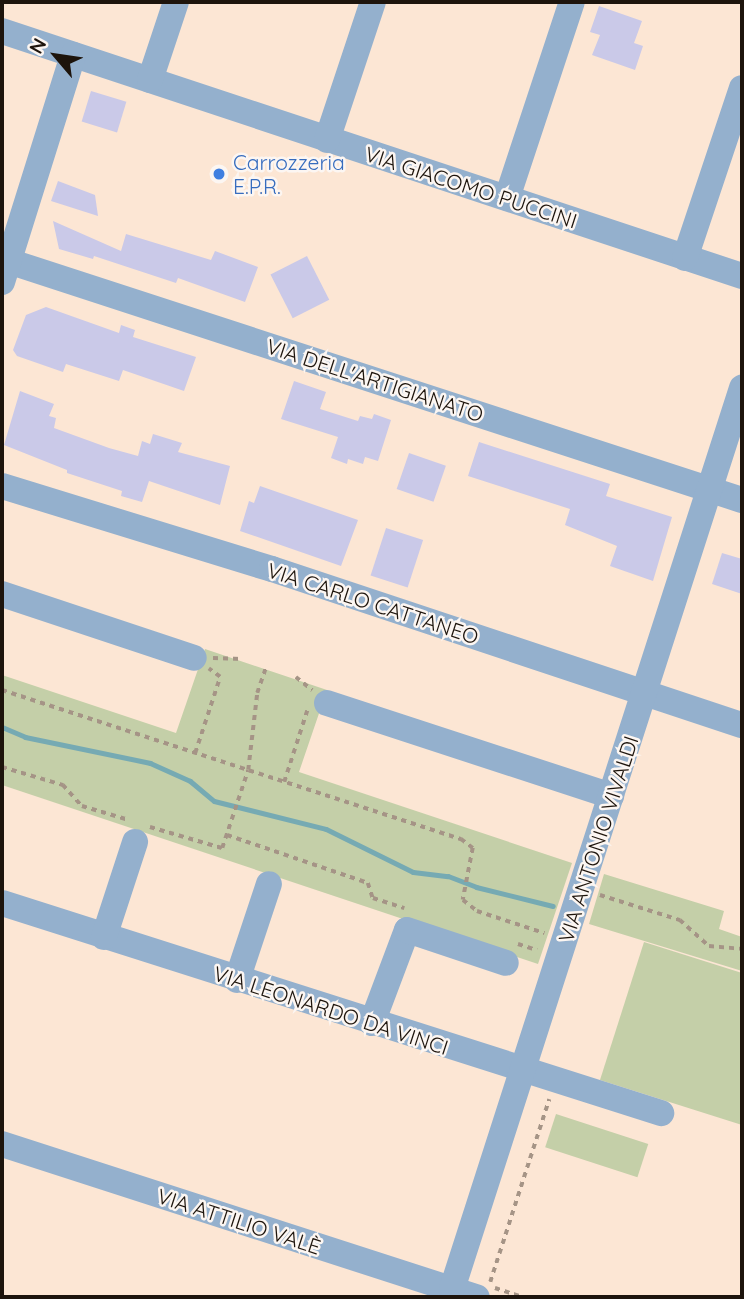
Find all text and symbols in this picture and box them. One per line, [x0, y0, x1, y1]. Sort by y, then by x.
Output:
north arrow [21, 21, 91, 91]
text: N [24, 34, 52, 58]
street label: VIA GIACOMO PUCCINI [362, 141, 580, 233]
place label: Carrozzeria E.P.R. [233, 149, 345, 199]
marker: Carrozzeria E.P.R. [211, 166, 227, 182]
street label: VIA DELL'ARTIGIANATO [263, 333, 487, 427]
street label: VIA CARLO CATTANEO [264, 557, 482, 649]
street label: VIA ANTONIO VIVALDI [553, 733, 643, 945]
street label: VIA LEONARDO DA VINCI [210, 960, 452, 1060]
street label: VIA ATTILIO VALÈ [154, 1183, 324, 1259]

